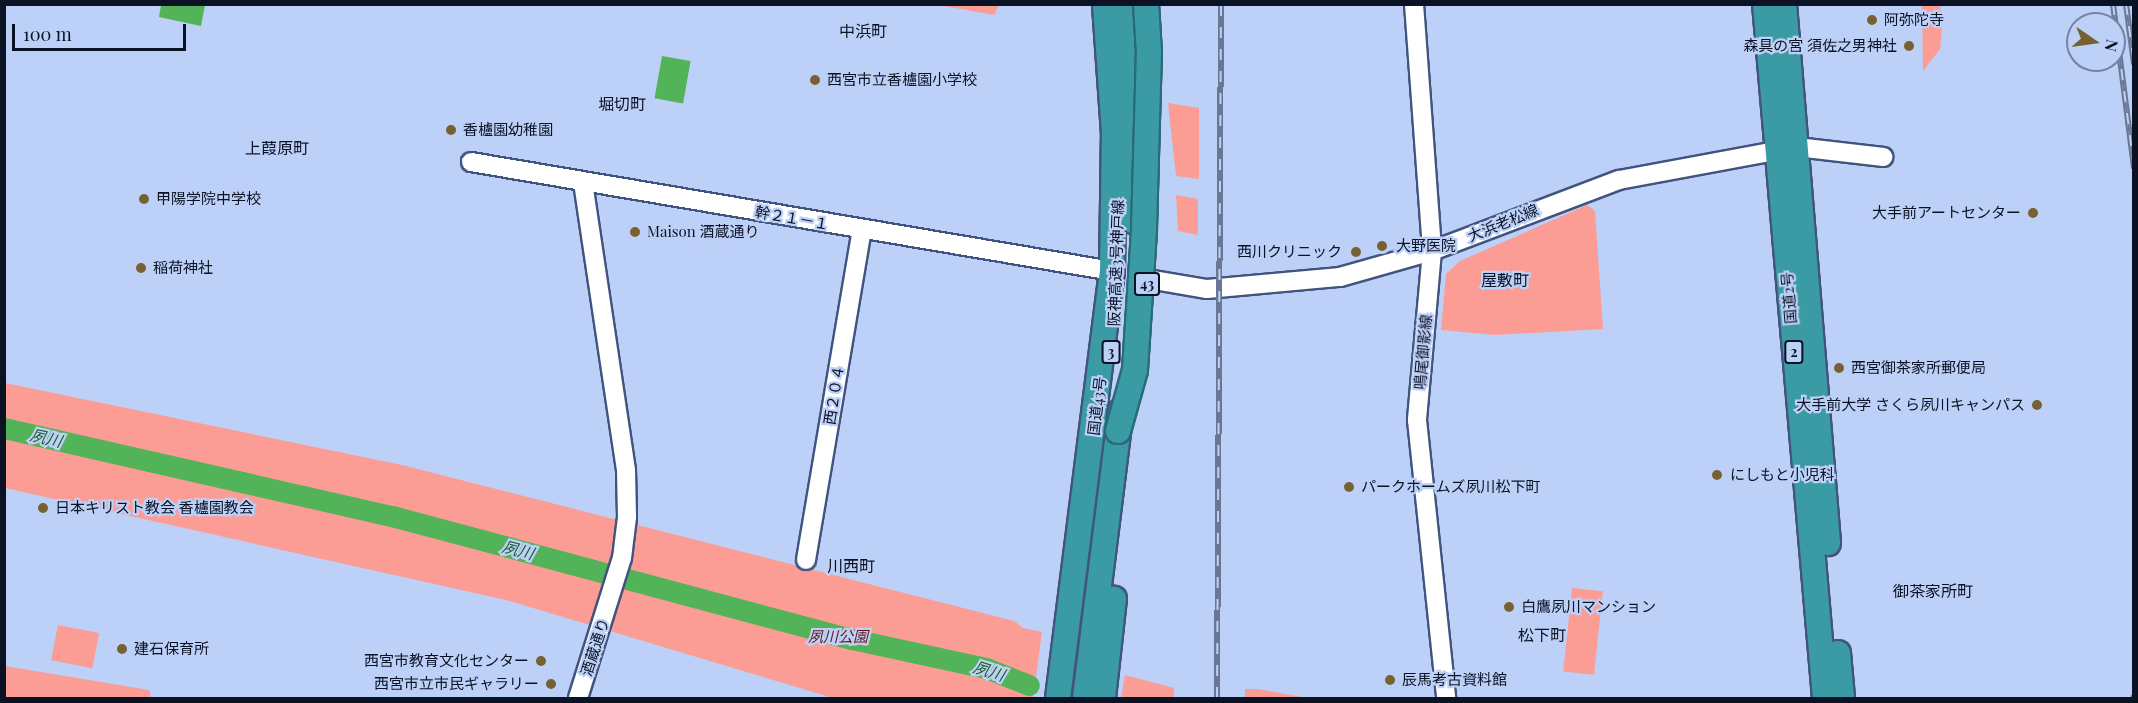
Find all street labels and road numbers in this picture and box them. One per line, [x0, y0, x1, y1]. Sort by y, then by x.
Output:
street label: 阪神高速3号神戸線 [1105, 199, 1127, 327]
street label: 大浜老松線 [1465, 201, 1541, 245]
street label: 幹２１－１ [754, 203, 830, 233]
street label: 国道2号 [1778, 271, 1800, 325]
road number: 43 [1134, 273, 1160, 295]
street label: 鳴尾御影線 [1411, 314, 1435, 390]
road number: 3 [1100, 341, 1122, 363]
road number: 2 [1784, 341, 1804, 363]
street label: 西２０４ [820, 364, 848, 426]
street label: 国道43号 [1084, 376, 1110, 436]
street label: 酒蔵通り [577, 616, 613, 678]

